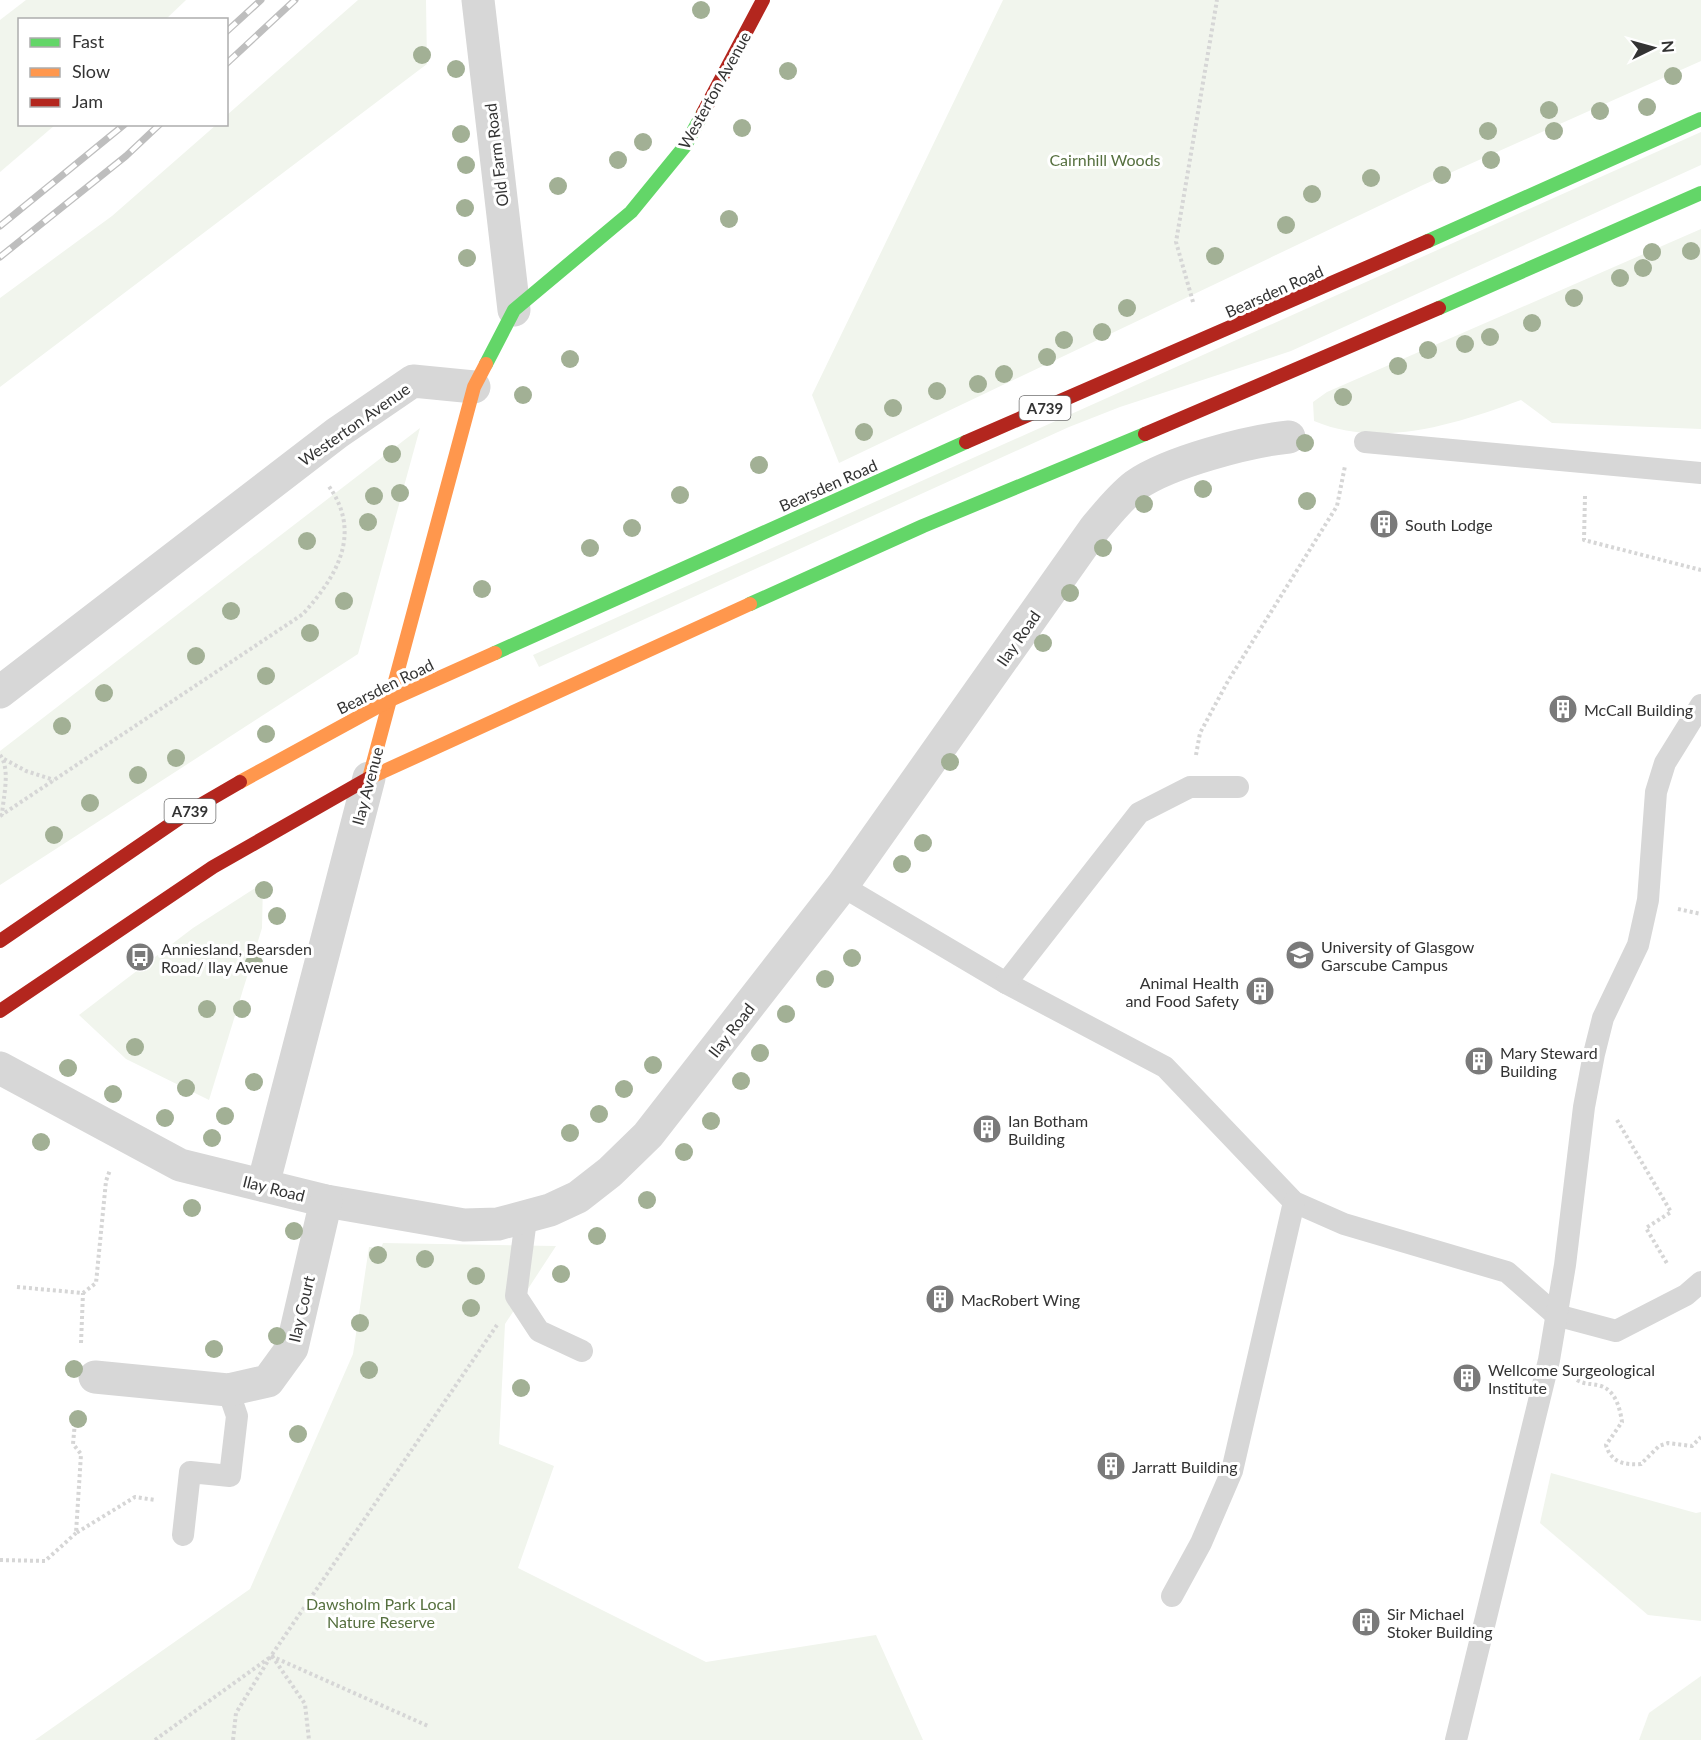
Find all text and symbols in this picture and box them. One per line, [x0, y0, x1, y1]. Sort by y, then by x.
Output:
legend [18, 18, 228, 126]
north arrow [1623, 18, 1683, 78]
street label: Westerton Avenue [674, 28, 754, 152]
text: Fast [72, 30, 105, 52]
text: N [1658, 40, 1678, 54]
text: Slow [72, 60, 110, 82]
text: Jam [72, 90, 103, 112]
street label: Old Farm Road [480, 102, 512, 208]
park label: Cairnhill Woods [1049, 150, 1161, 169]
street label: Bearsden Road [1222, 261, 1326, 321]
street label: Westerton Avenue [295, 379, 413, 469]
road number: A739 [1020, 396, 1070, 420]
street label: Bearsden Road [776, 455, 880, 515]
building icon: South Lodge [1368, 508, 1400, 540]
place label: South Lodge [1405, 515, 1493, 534]
street label: Ilay Road [992, 607, 1044, 669]
street label: Bearsden Road [334, 654, 436, 718]
building icon: McCall Building [1547, 693, 1579, 725]
place label: McCall Building [1584, 700, 1693, 719]
street label: Ilay Avenue [347, 745, 387, 827]
road number: A739 [164, 799, 216, 823]
place label: University of Glasgow Garscube Campus [1321, 937, 1475, 974]
place label: Anniesland, Bearsden Road/ Ilay Avenue [161, 939, 312, 976]
school or university icon: University of Glasgow Garscube Campus [1284, 939, 1316, 971]
bus stop icon: Anniesland, Bearsden Road/ Ilay Avenue [124, 941, 156, 973]
place label: Animal Health and Food Safety [1125, 973, 1240, 1010]
building icon: Animal Health and Food Safety [1244, 975, 1276, 1007]
street label: Ilay Road [704, 999, 758, 1061]
place label: Mary Steward Building [1500, 1043, 1598, 1080]
building icon: Mary Steward Building [1463, 1045, 1495, 1077]
place label: Ian Botham Building [1008, 1111, 1088, 1148]
building icon: Ian Botham Building [971, 1113, 1003, 1145]
street label: Ilay Road [241, 1171, 307, 1205]
street label: Ilay Court [284, 1274, 318, 1344]
building icon: MacRobert Wing [924, 1283, 956, 1315]
place label: MacRobert Wing [961, 1290, 1080, 1309]
place label: Wellcome Surgeological Institute [1488, 1360, 1655, 1397]
building icon: Wellcome Surgeological Institute [1451, 1362, 1483, 1394]
building icon: Jarratt Building [1095, 1450, 1127, 1482]
place label: Jarratt Building [1132, 1457, 1238, 1476]
park label: Dawsholm Park Local Nature Reserve [306, 1594, 456, 1631]
place label: Sir Michael Stoker Building [1387, 1604, 1493, 1641]
building icon: Sir Michael Stoker Building [1350, 1606, 1382, 1638]

